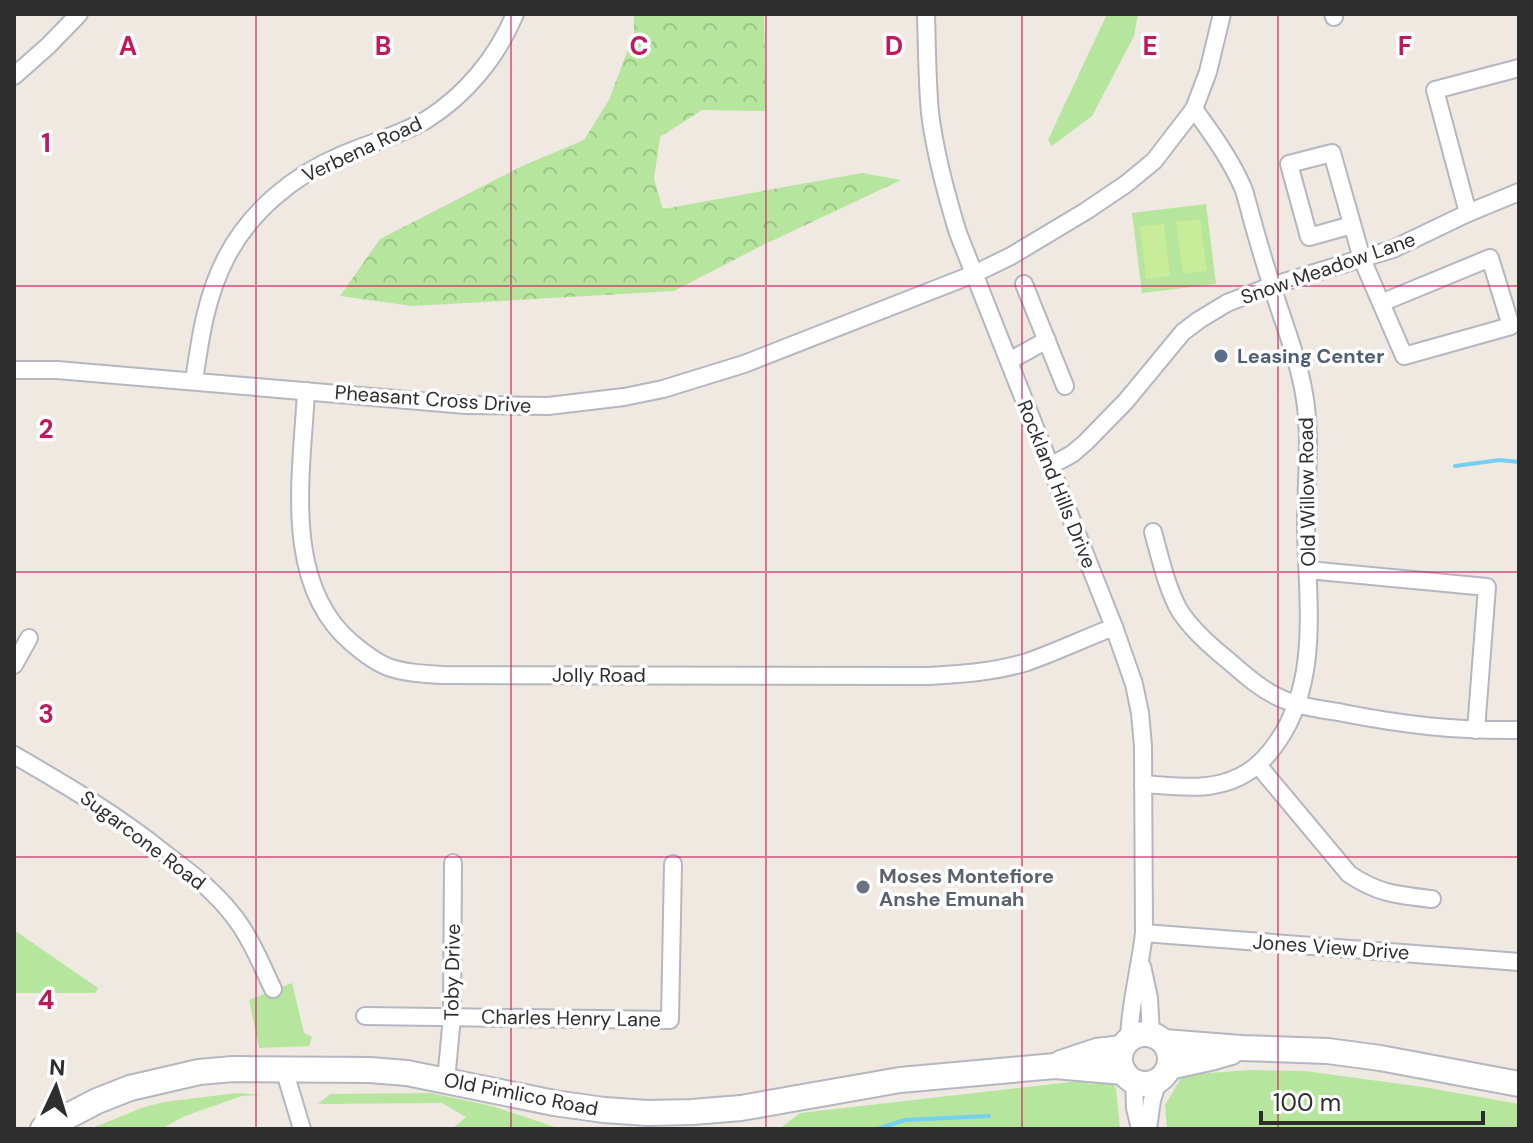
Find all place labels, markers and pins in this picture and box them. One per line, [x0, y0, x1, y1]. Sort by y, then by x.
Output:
place label: Leasing Center [1237, 343, 1384, 369]
marker: Leasing Center [1212, 347, 1230, 365]
place label: Moses Montefiore Anshe Emunah [879, 863, 1054, 912]
marker: Moses Montefiore Anshe Emunah [854, 878, 872, 896]

